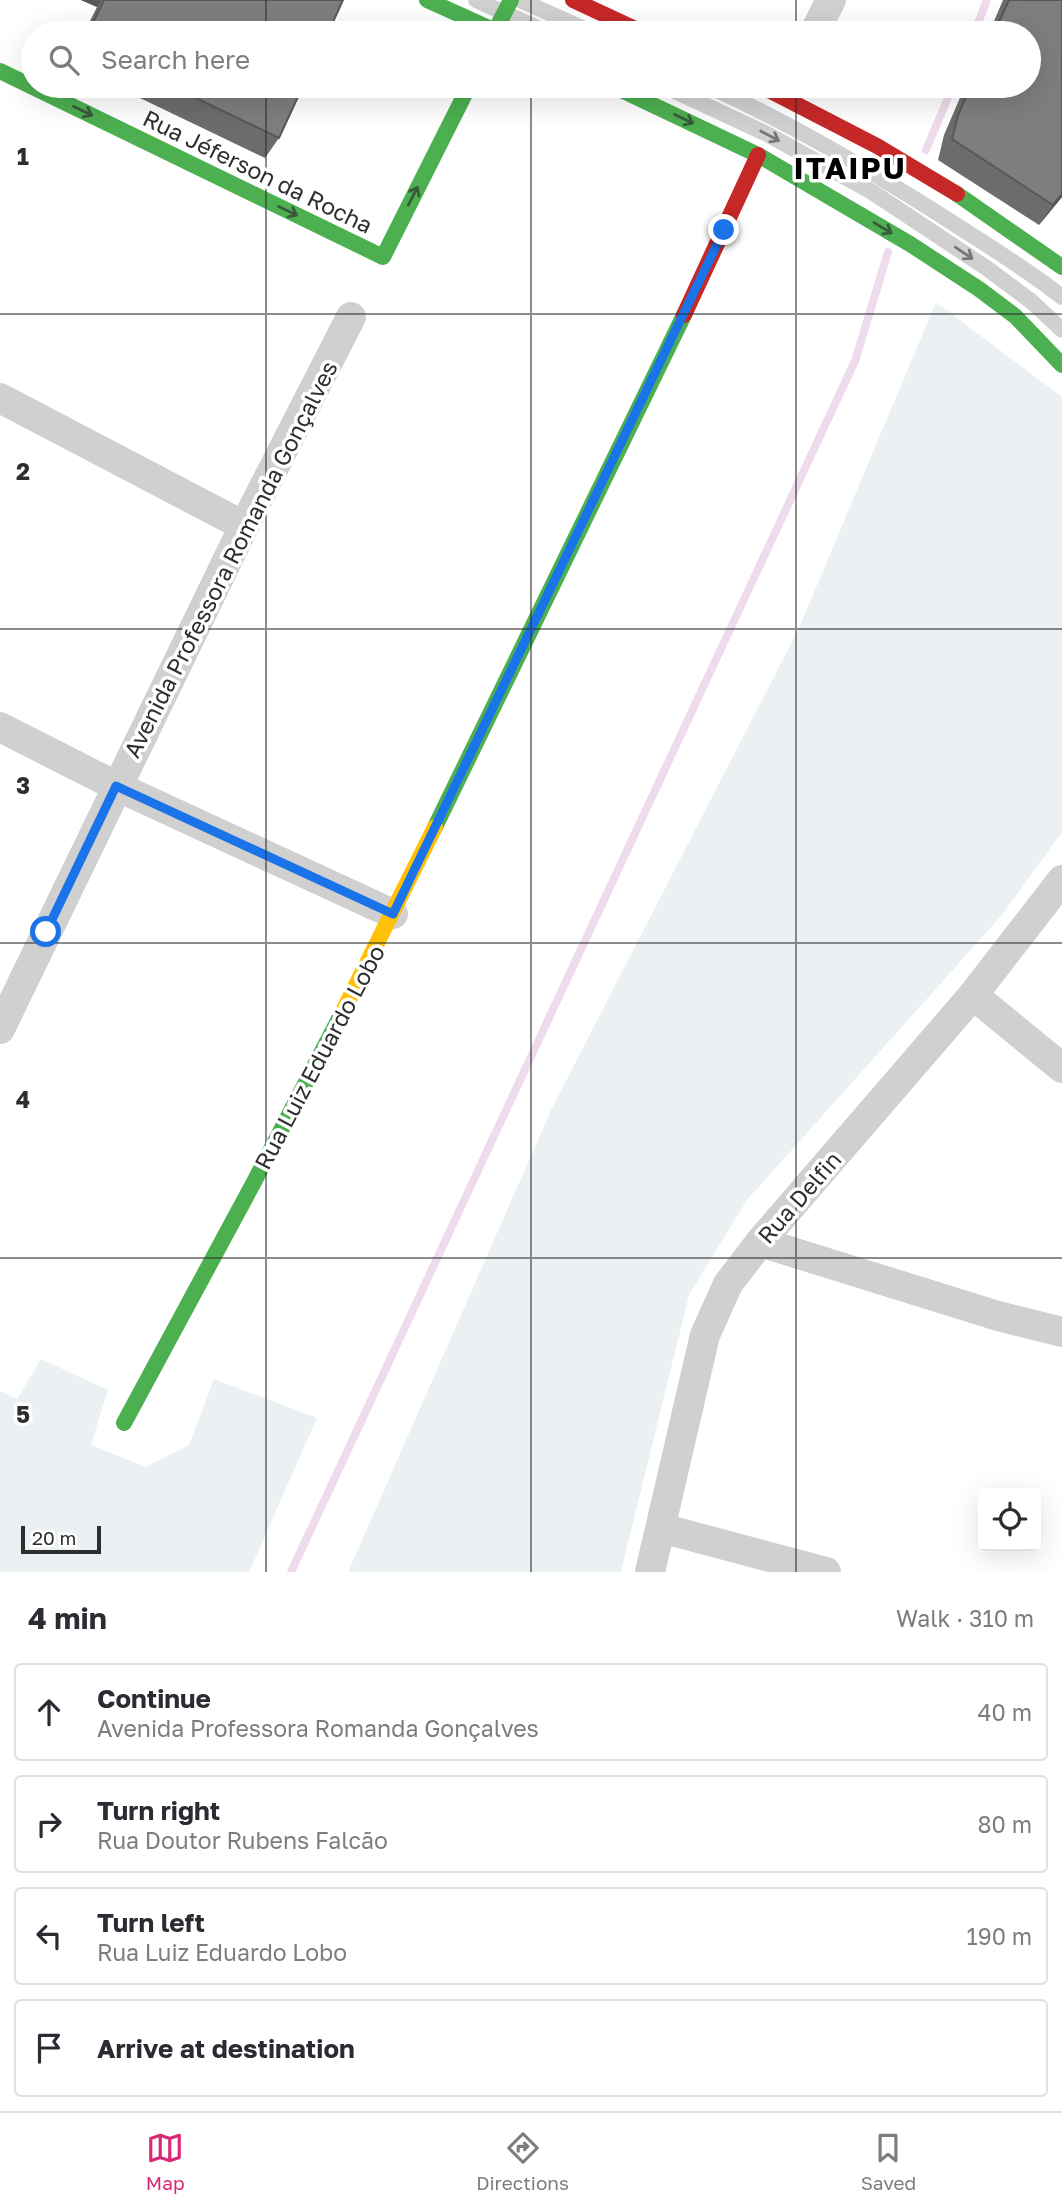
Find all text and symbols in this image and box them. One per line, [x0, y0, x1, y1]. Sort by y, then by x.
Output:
search box [21, 21, 1041, 98]
icon: search [45, 41, 83, 79]
text: Search here [101, 44, 250, 75]
street label: Rua Jéferson da Rocha [139, 103, 377, 239]
one-way arrow [72, 105, 93, 119]
one-way arrow [673, 113, 694, 127]
one-way arrow [759, 129, 780, 143]
text: 1 [17, 142, 29, 170]
district label: ITAIPU [793, 150, 907, 186]
one-way arrow [407, 186, 421, 207]
one-way arrow [277, 205, 298, 218]
route end [708, 214, 739, 245]
one-way arrow [873, 221, 893, 235]
one-way arrow [954, 247, 974, 261]
street label: Avenida Professora Romanda Gonçalves [117, 356, 343, 762]
text: 2 [16, 457, 30, 485]
text: 3 [16, 771, 30, 799]
route start [30, 916, 61, 947]
street label: Rua Luiz Eduardo Lobo [248, 940, 390, 1174]
text: 4 [16, 1085, 30, 1113]
street label: Rua Delfin [751, 1145, 847, 1249]
text: 5 [16, 1400, 30, 1428]
map controls [978, 1488, 1041, 1551]
button: locate [978, 1488, 1041, 1551]
scale bar [21, 1523, 102, 1555]
text: 20 m [32, 1526, 76, 1549]
text: 4 min [28, 1600, 107, 1636]
text: Walk · 310 m [896, 1604, 1034, 1632]
text: Continue [97, 1683, 211, 1714]
icon: ahead [30, 1693, 68, 1731]
text: 40 m [978, 1698, 1032, 1726]
text: Avenida Professora Romanda Gonçalves [97, 1714, 539, 1742]
text: Turn right [97, 1795, 220, 1826]
icon: right [30, 1805, 68, 1843]
text: 80 m [978, 1810, 1032, 1838]
text: Rua Doutor Rubens Falcão [97, 1826, 388, 1854]
text: Turn left [97, 1907, 205, 1938]
icon: left [30, 1917, 68, 1955]
text: 190 m [967, 1922, 1032, 1950]
text: Rua Luiz Eduardo Lobo [97, 1938, 347, 1966]
icon: arrive [30, 2029, 68, 2067]
text: Arrive at destination [97, 2033, 355, 2064]
tab: Map [146, 2129, 185, 2194]
tab: Directions [476, 2129, 569, 2194]
tab: Saved [861, 2129, 916, 2194]

